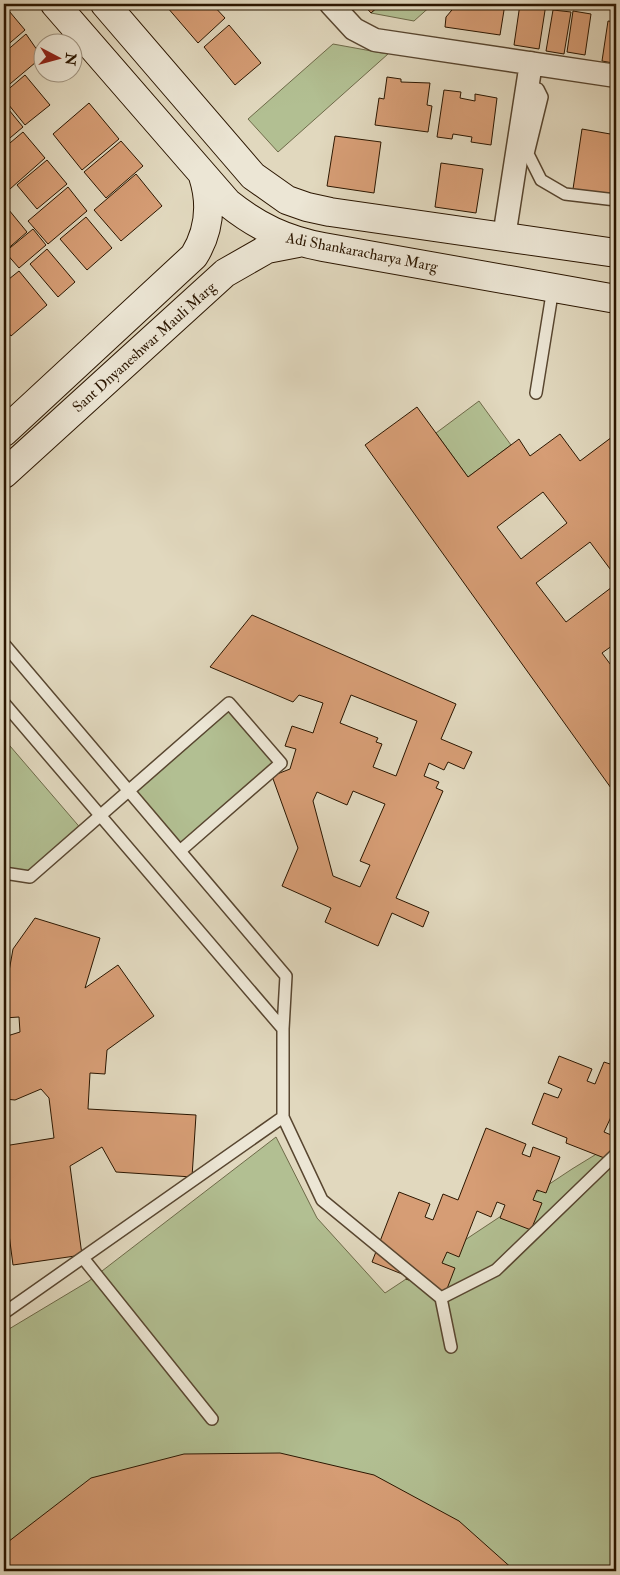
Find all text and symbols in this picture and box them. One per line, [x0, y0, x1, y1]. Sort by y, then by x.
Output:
north arrow [32, 32, 82, 82]
text: N [61, 51, 80, 67]
street label: Adi Shankaracharya Marg [283, 228, 440, 277]
street label: Sant Dnyaneshwar Mauli Marg [69, 278, 220, 417]

